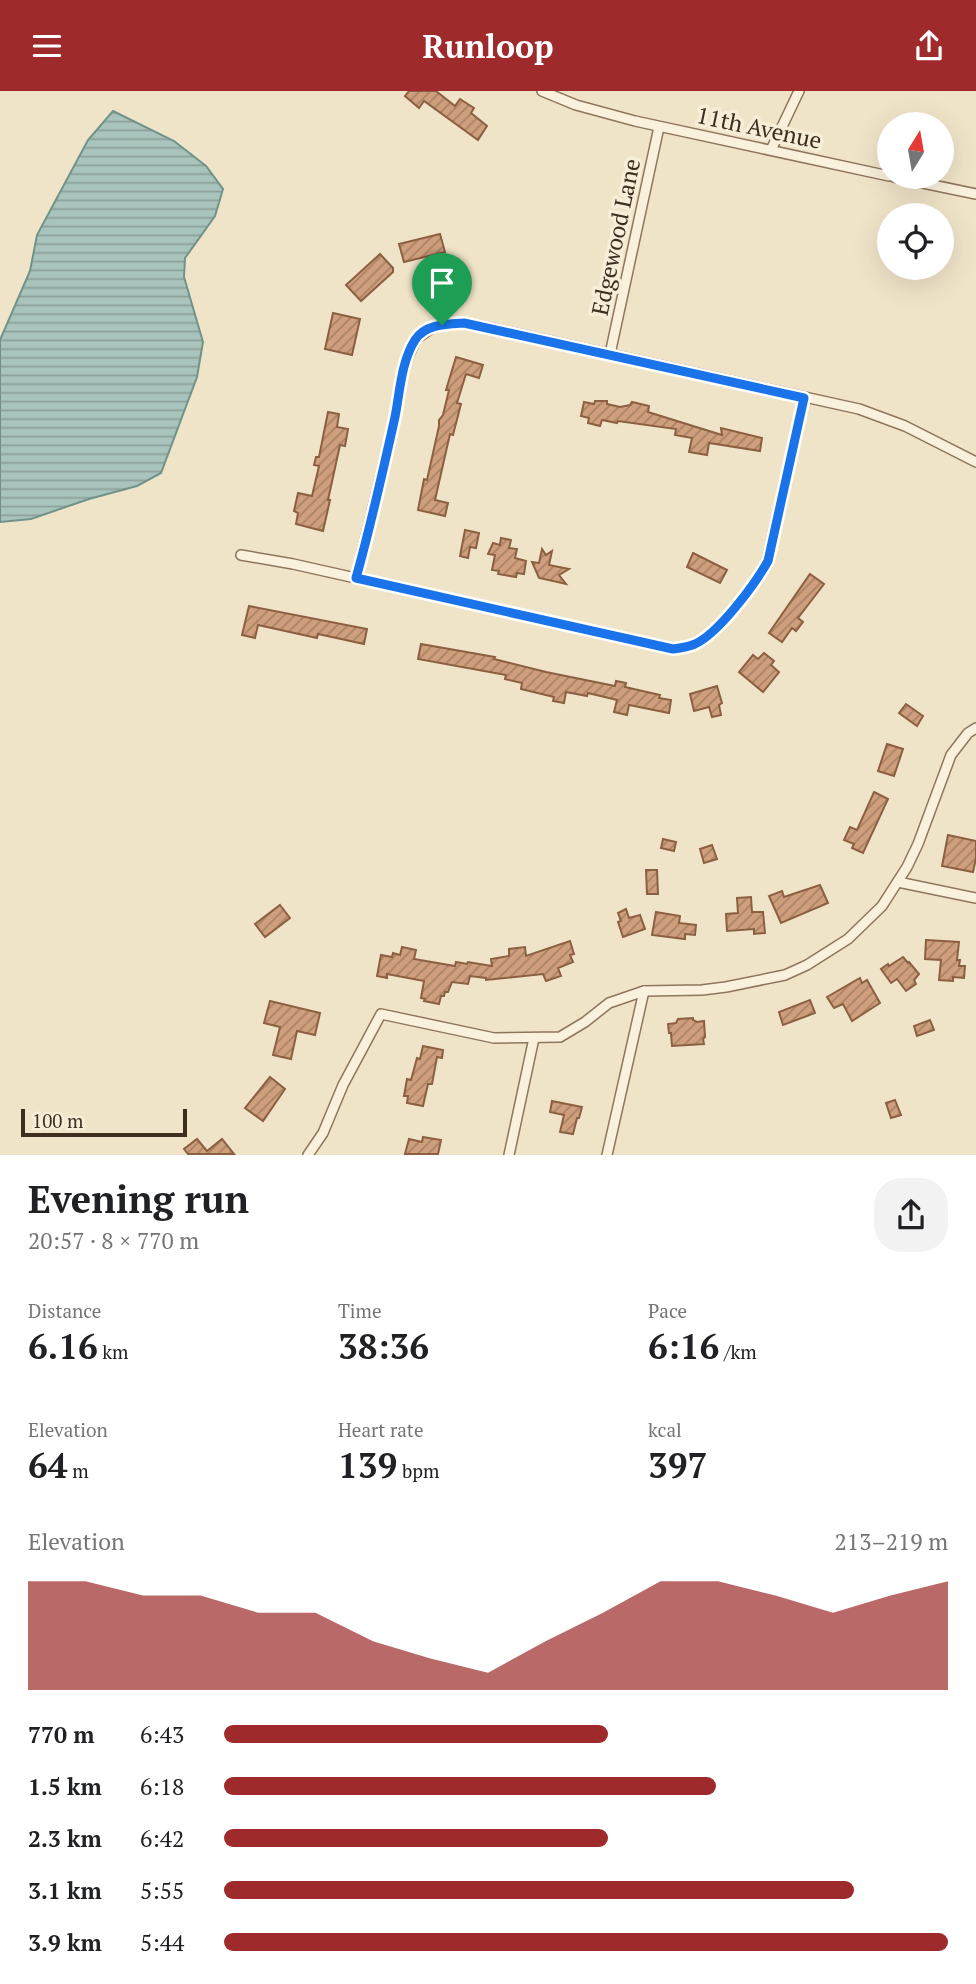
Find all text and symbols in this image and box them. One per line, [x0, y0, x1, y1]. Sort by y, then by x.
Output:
text: Runloop [423, 25, 553, 67]
icon: menu [28, 27, 66, 65]
icon: share [910, 27, 948, 65]
street label: 11th Avenue [694, 99, 824, 156]
north arrow [877, 112, 954, 189]
map controls [877, 112, 954, 280]
street label: Edgewood Lane [584, 156, 647, 318]
button: locate [877, 203, 954, 280]
pin [412, 253, 472, 325]
icon: arrive [423, 264, 461, 302]
scale bar [21, 1106, 187, 1137]
text: 100 m [32, 1108, 83, 1133]
text: Evening run [28, 1174, 249, 1224]
button: share [874, 1178, 948, 1252]
text: 20:57 · 8 × 770 m [28, 1225, 199, 1256]
text: Distance [28, 1298, 101, 1323]
text: Time [338, 1298, 381, 1323]
text: Pace [648, 1298, 687, 1323]
text: 6.16 [28, 1323, 98, 1369]
text: 38:36 [338, 1323, 429, 1369]
text: 6:16 [648, 1323, 719, 1369]
text: km [98, 1339, 129, 1364]
text: /km [719, 1339, 757, 1364]
text: Elevation [28, 1417, 108, 1442]
text: Heart rate [338, 1417, 423, 1442]
text: kcal [648, 1417, 682, 1442]
text: 64 [28, 1442, 68, 1488]
text: 139 [338, 1442, 397, 1488]
text: 397 [648, 1442, 707, 1488]
text: m [68, 1458, 89, 1483]
text: bpm [397, 1458, 439, 1483]
text: Elevation [28, 1526, 125, 1557]
text: 213–219 m [835, 1526, 948, 1557]
text: 770 m [28, 1719, 94, 1750]
text: 6:43 [140, 1719, 184, 1750]
text: 1.5 km [28, 1771, 102, 1802]
text: 6:18 [140, 1771, 184, 1802]
text: 2.3 km [28, 1823, 102, 1854]
text: 6:42 [140, 1823, 184, 1854]
text: 3.1 km [28, 1875, 102, 1906]
text: 5:55 [140, 1875, 184, 1906]
text: 3.9 km [28, 1927, 102, 1958]
text: 5:44 [140, 1927, 184, 1958]

